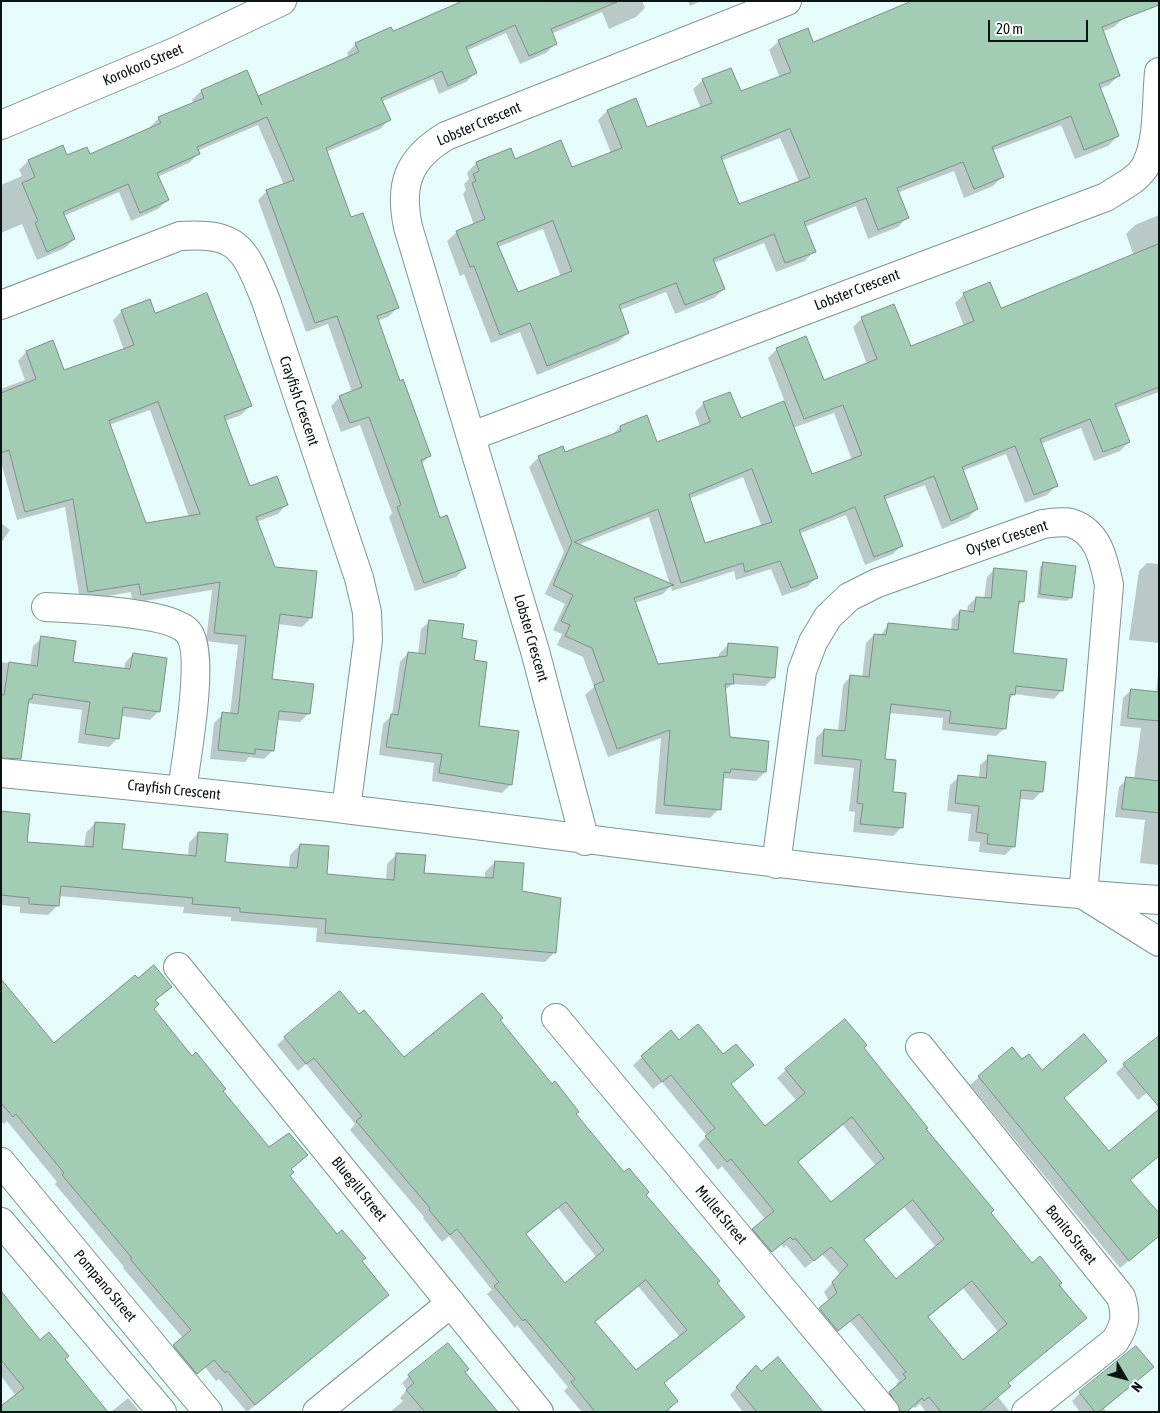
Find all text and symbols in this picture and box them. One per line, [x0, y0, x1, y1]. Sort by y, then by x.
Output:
scale bar [990, 10, 1090, 42]
text: 20 m [996, 20, 1023, 37]
street label: Korokoro Street [100, 40, 186, 90]
street label: Lobster Crescent [434, 98, 524, 150]
street label: Lobster Crescent [812, 265, 902, 315]
street label: Crayfish Crescent [275, 354, 323, 448]
street label: Oyster Crescent [964, 516, 1050, 560]
street label: Lobster Crescent [510, 592, 552, 684]
street label: Crayfish Crescent [127, 776, 221, 804]
street label: Bluegill Street [327, 1153, 391, 1225]
street label: Mullet Street [691, 1182, 751, 1248]
street label: Bonito Street [1042, 1202, 1100, 1268]
street label: Pompano Street [70, 1246, 140, 1326]
north arrow [1100, 1353, 1150, 1403]
text: N [1128, 1379, 1146, 1395]

